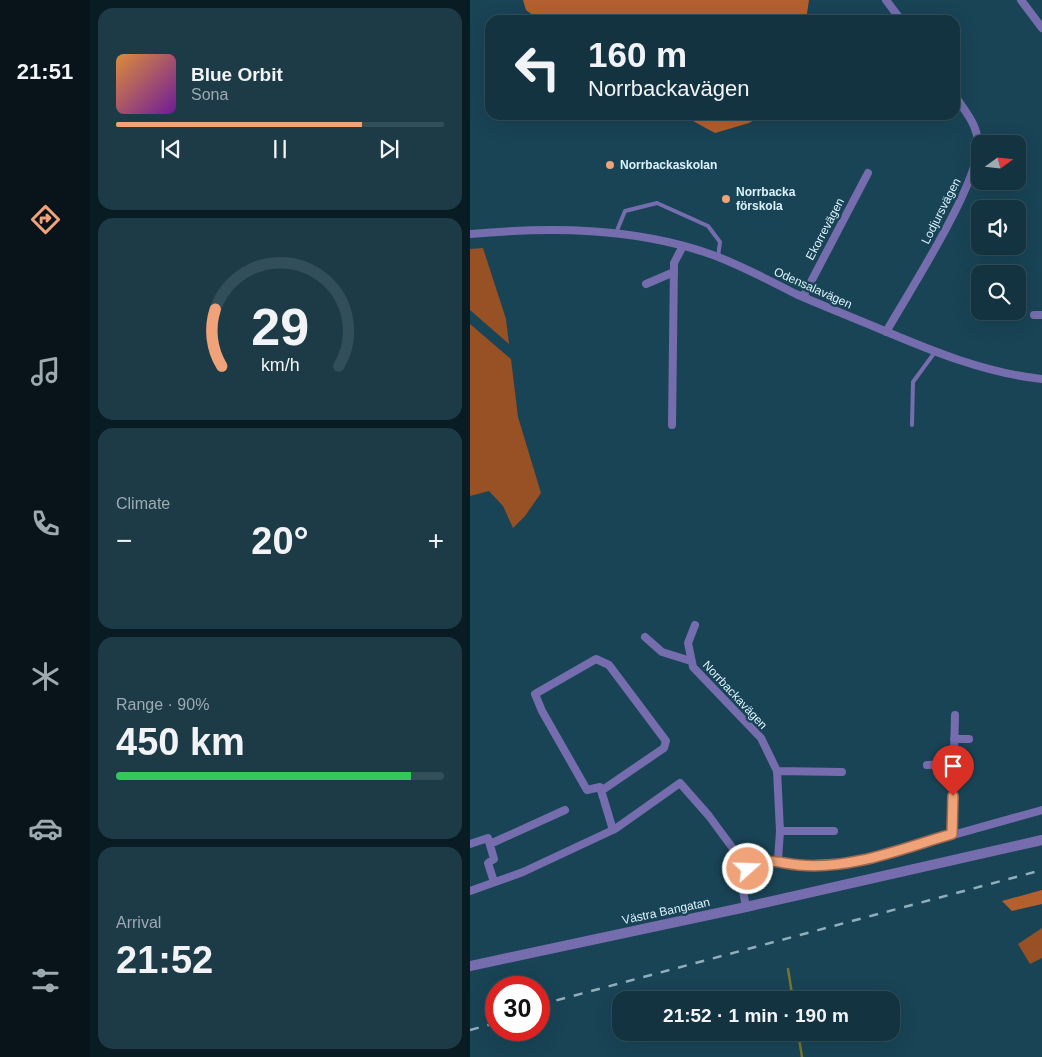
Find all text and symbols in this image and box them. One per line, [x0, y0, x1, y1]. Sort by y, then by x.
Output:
icon: left [505, 35, 570, 100]
text: 160 m [588, 35, 687, 74]
text: 21:51 [17, 59, 73, 84]
text: Blue Orbit [191, 64, 283, 85]
text: Norrbackavägen [588, 76, 749, 101]
text: Sona [191, 86, 228, 103]
icon: previous [157, 135, 185, 163]
icon: pause [266, 135, 294, 163]
icon: next [375, 135, 403, 163]
north arrow [971, 135, 1026, 190]
map controls [971, 135, 1026, 320]
place label: Norrbackaskolan [620, 158, 717, 172]
marker: Norrbackaskolan [604, 159, 616, 171]
street label: Lodjursvägen [918, 176, 964, 246]
place label: Norrbacka förskola [736, 185, 796, 213]
marker: Norrbacka förskola [720, 193, 732, 205]
street label: Ekorrevägen [803, 196, 847, 262]
button: sound [971, 200, 1026, 255]
icon: directions [28, 202, 63, 237]
street label: Odensalavägen [772, 265, 854, 311]
button: search [971, 265, 1026, 320]
text: 29 [251, 298, 309, 356]
icon: music [28, 354, 63, 389]
text: km/h [261, 355, 299, 375]
text: Climate [116, 495, 170, 512]
icon: phone [28, 506, 63, 541]
text: 20° [251, 520, 309, 562]
text: − [116, 525, 132, 556]
text: + [428, 525, 444, 556]
street label: Norrbackavägen [700, 658, 770, 732]
icon: climate [28, 659, 63, 694]
text: Range · 90% [116, 696, 209, 713]
text: 450 km [116, 721, 245, 763]
pin [932, 745, 974, 796]
icon: arrive [939, 752, 967, 780]
icon: car [28, 811, 63, 846]
position arrow [721, 842, 773, 894]
street label: Västra Bangatan [621, 895, 711, 927]
text: Arrival [116, 914, 161, 931]
text: 21:52 [116, 939, 213, 981]
icon: filters [28, 963, 63, 998]
speed limit sign: 30 [485, 976, 550, 1041]
text: 21:52 · 1 min · 190 m [663, 1005, 849, 1026]

